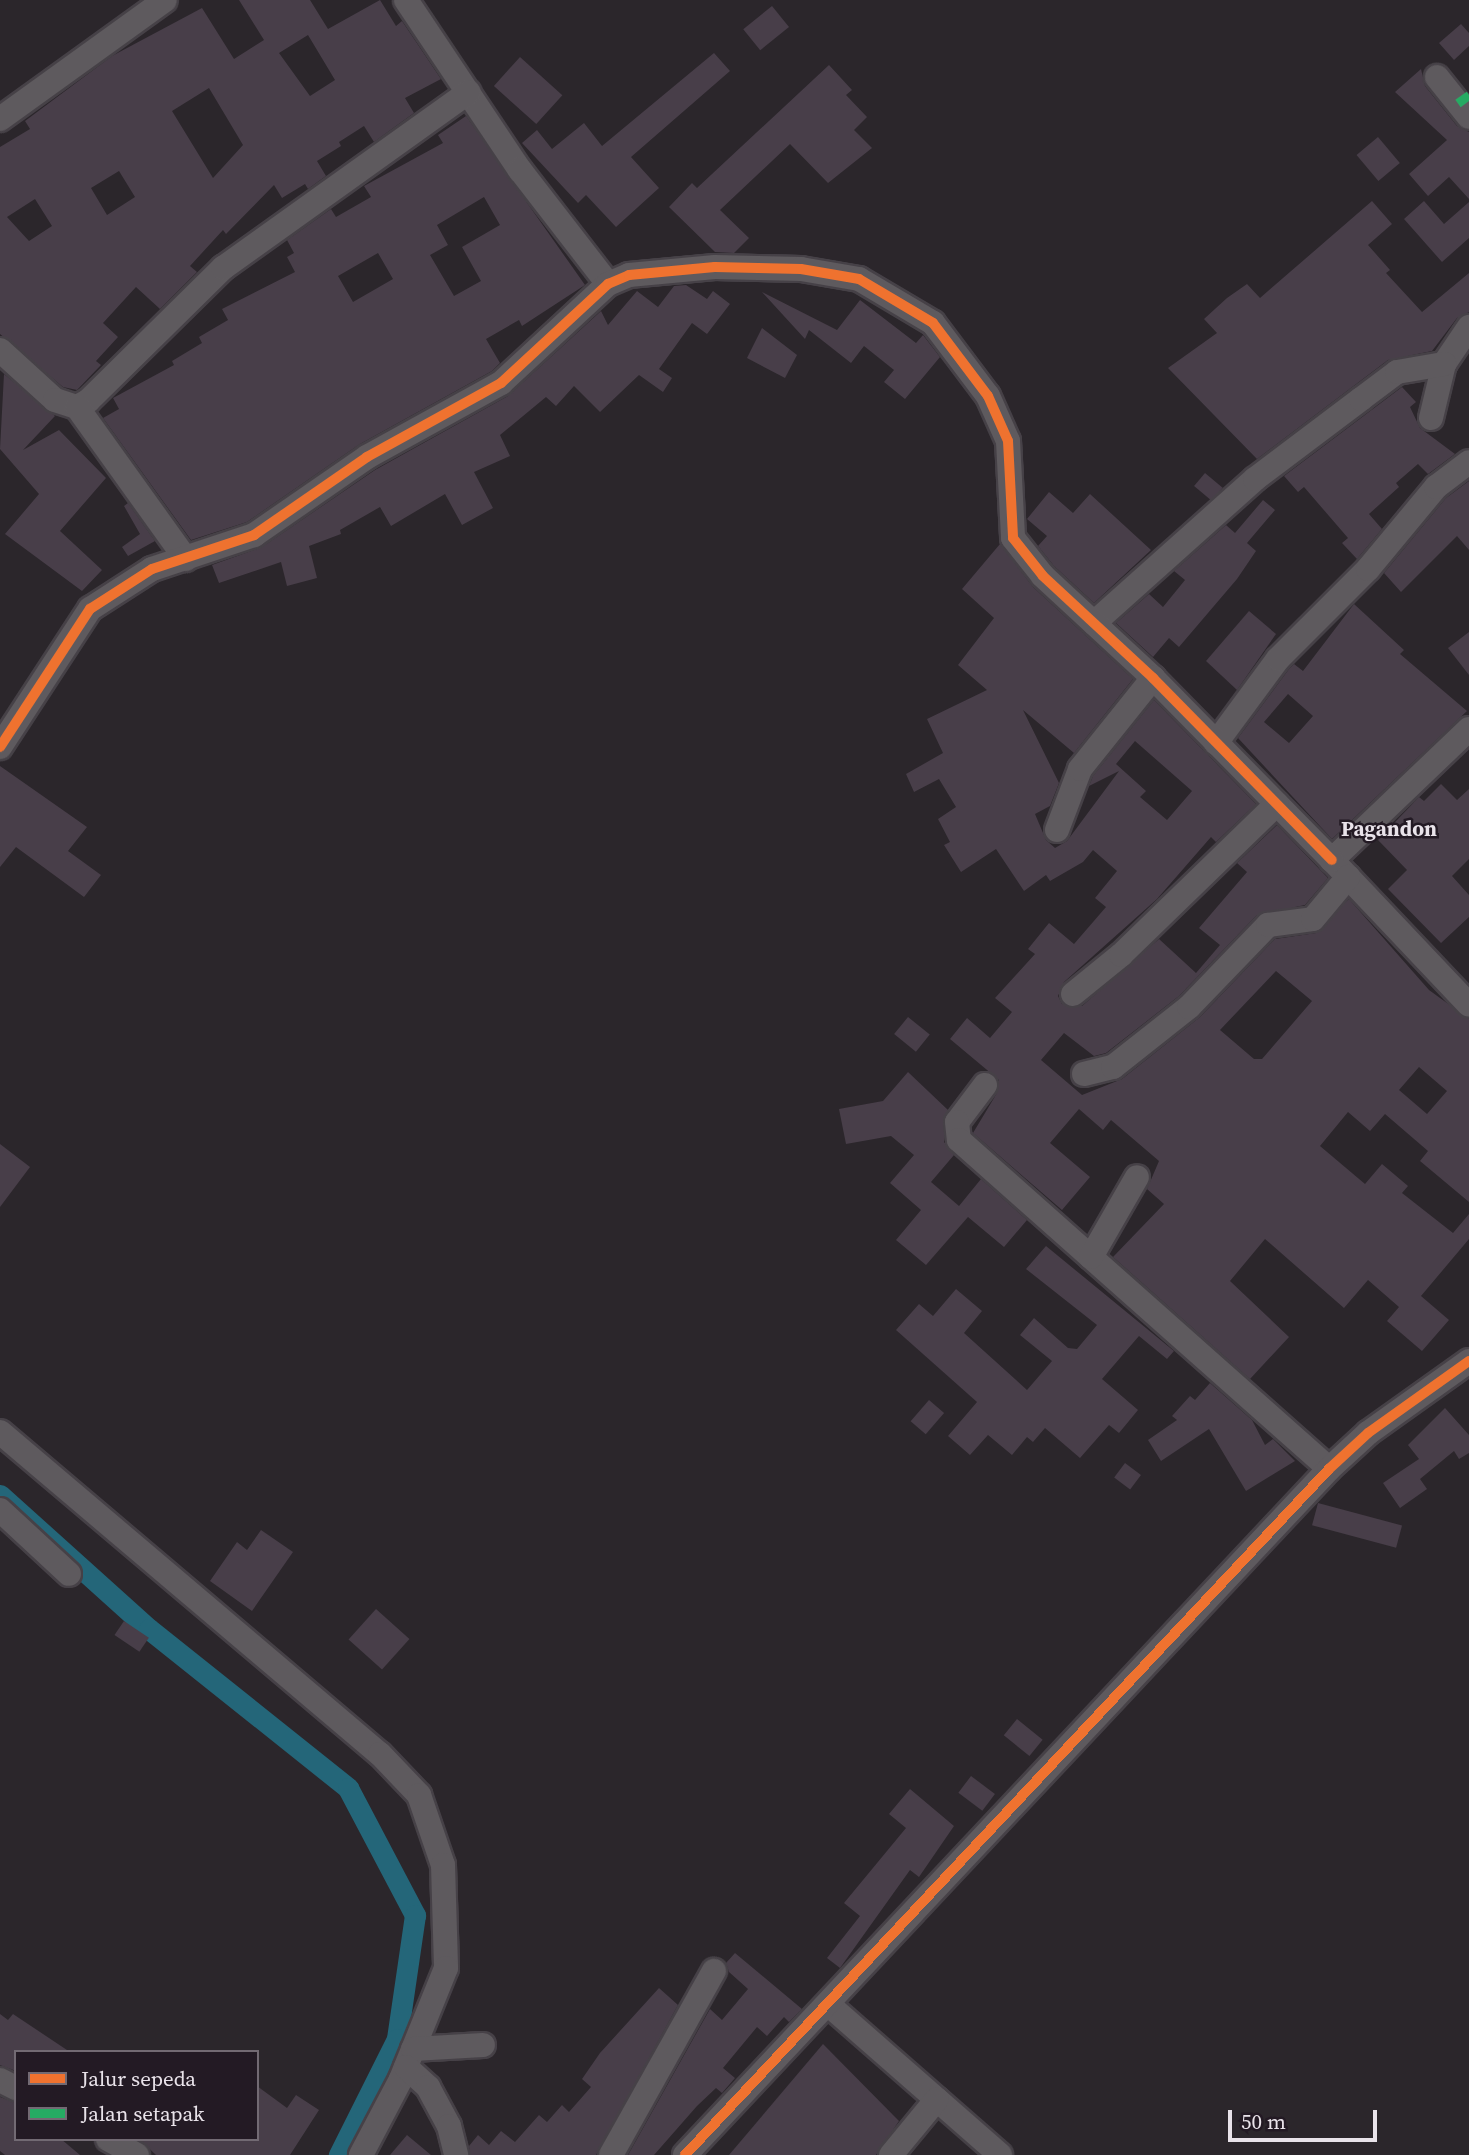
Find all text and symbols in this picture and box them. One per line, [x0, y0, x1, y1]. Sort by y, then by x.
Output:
district label: Pagandon [1341, 816, 1437, 842]
legend [14, 2050, 259, 2141]
text: Jalur sepeda [81, 2064, 196, 2093]
scale bar [1231, 2096, 1380, 2140]
text: Jalan setapak [81, 2099, 205, 2128]
text: 50 m [1241, 2107, 1286, 2136]

